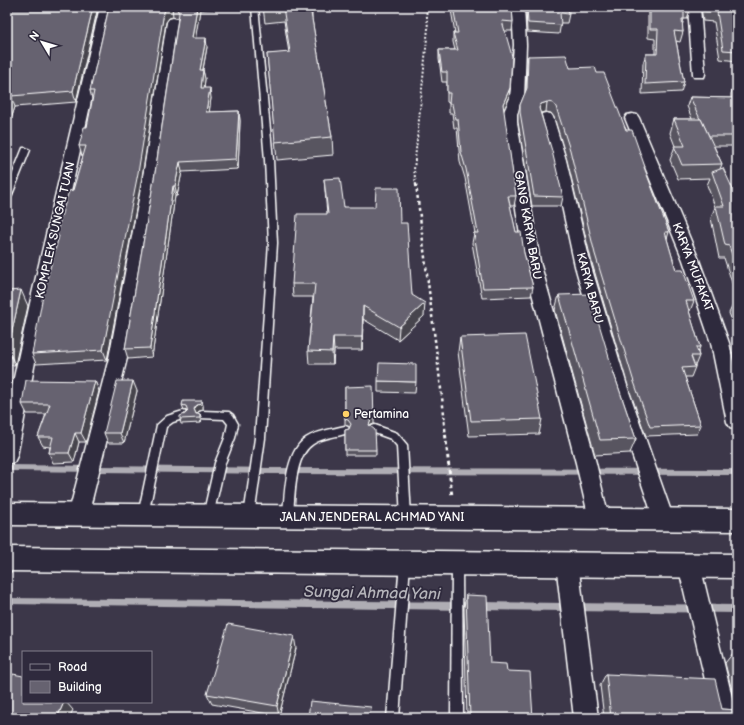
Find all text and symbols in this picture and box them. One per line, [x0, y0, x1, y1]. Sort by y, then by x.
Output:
north arrow [22, 22, 62, 62]
text: N [27, 29, 42, 43]
street label: KOMPLEK SUNGAI TUAN [32, 160, 79, 300]
street label: GANG KARYA BARU [511, 169, 544, 281]
street label: KARYA MUFAKAT [669, 220, 717, 315]
street label: KARYA BARU [573, 251, 606, 325]
place label: Pertamina [354, 407, 409, 422]
marker: Pertamina [341, 409, 351, 419]
street label: JALAN JENDERAL ACHMAD YANI [280, 510, 464, 525]
water label: Sungai Ahmad Yani [303, 583, 442, 604]
legend [22, 651, 152, 703]
text: Road [58, 660, 87, 675]
text: Building [58, 680, 102, 695]

